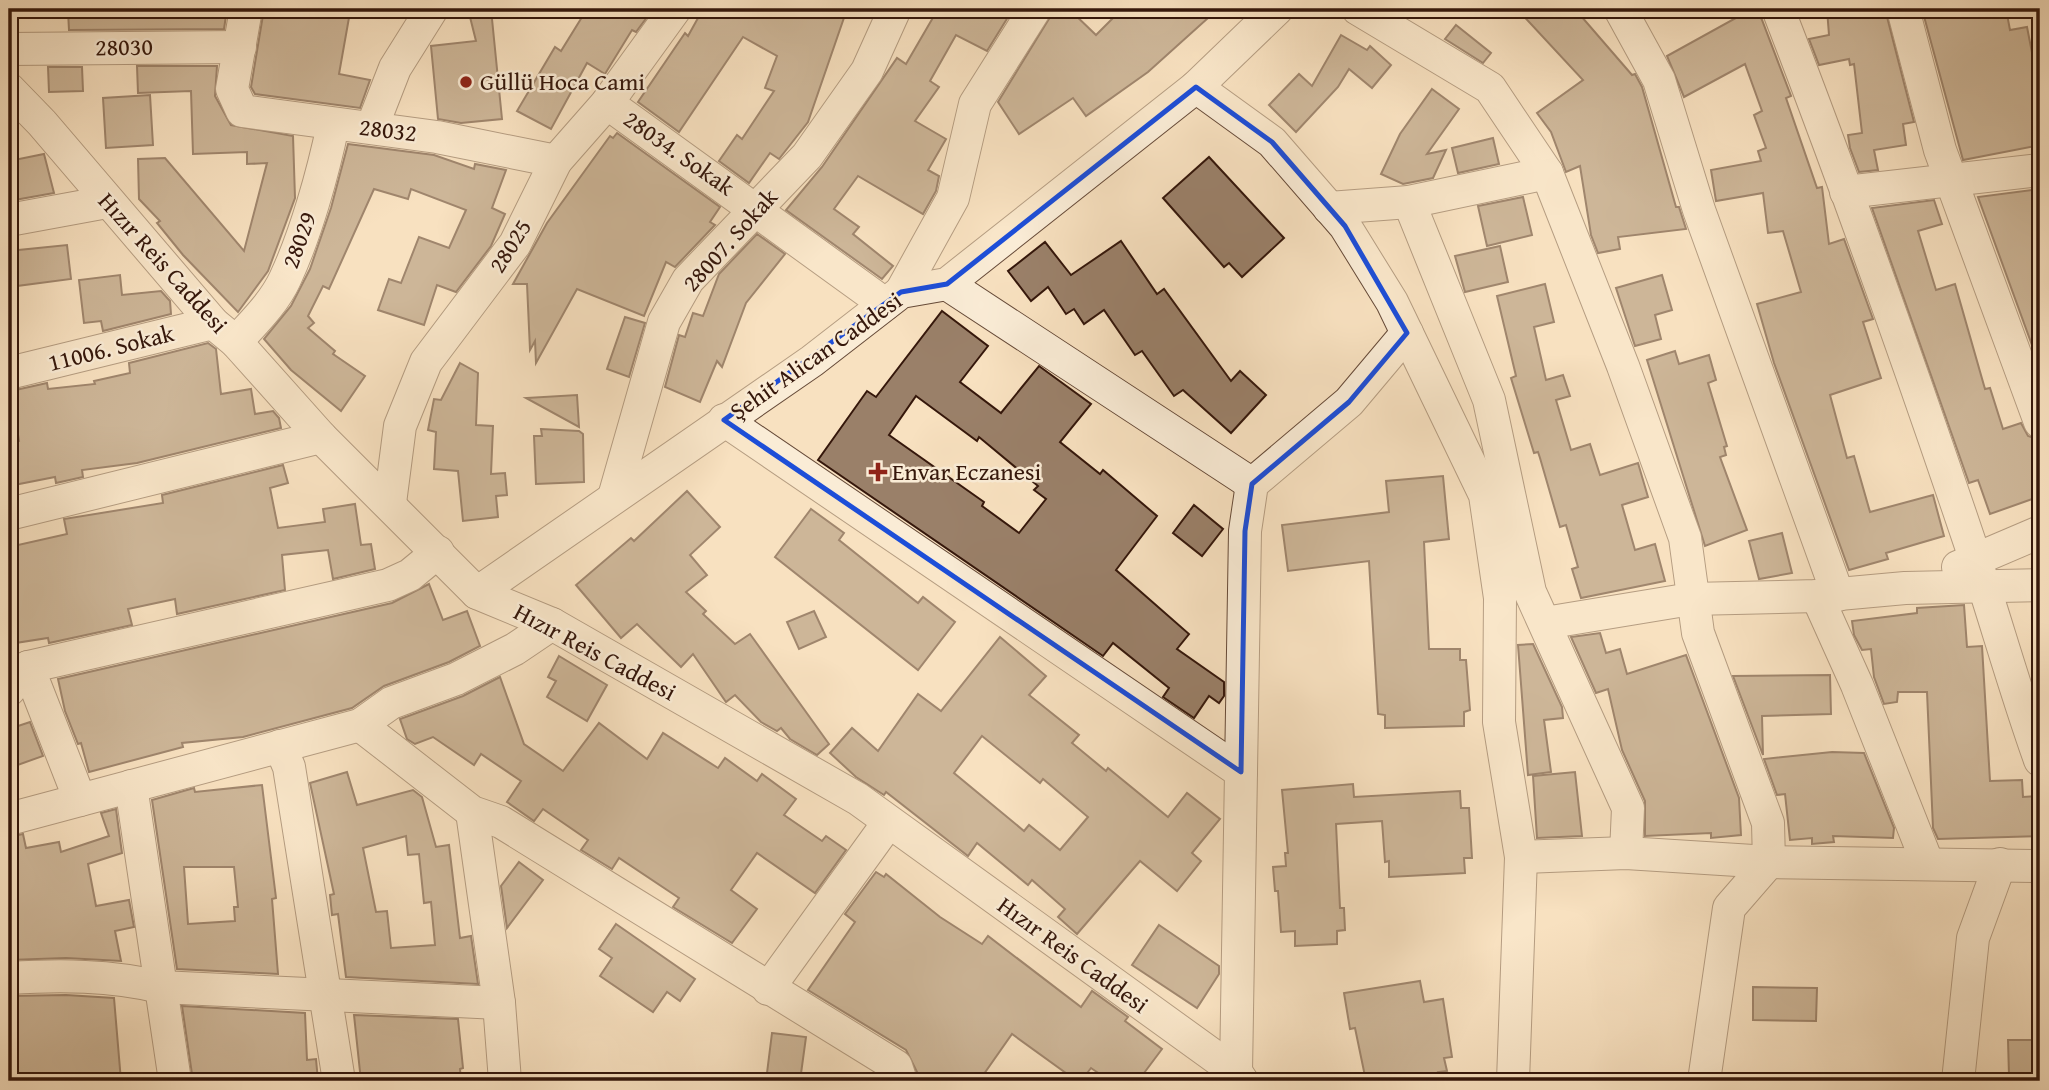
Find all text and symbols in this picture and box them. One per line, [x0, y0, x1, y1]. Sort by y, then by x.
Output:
street label: 28030 [95, 28, 153, 65]
place label: Güllü Hoca Cami [480, 64, 645, 99]
marker: Güllü Hoca Cami [458, 74, 474, 90]
street label: 28034. Sokak [617, 101, 743, 204]
street label: 28032 [357, 109, 419, 150]
street label: 28007. Sokak [674, 180, 786, 299]
street label: Hızır Reis Caddesi [90, 184, 237, 341]
street label: 28029 [272, 207, 325, 273]
street label: 28025 [479, 212, 540, 280]
street label: Şehit Alican Caddesi [722, 283, 909, 428]
street label: 11006. Sokak [44, 315, 178, 380]
place label: Envar Eczanesi [892, 454, 1042, 489]
marker: Envar Eczanesi [870, 464, 886, 480]
street label: Hızır Reis Caddesi [508, 594, 683, 709]
street label: Hızır Reis Caddesi [990, 888, 1156, 1022]

